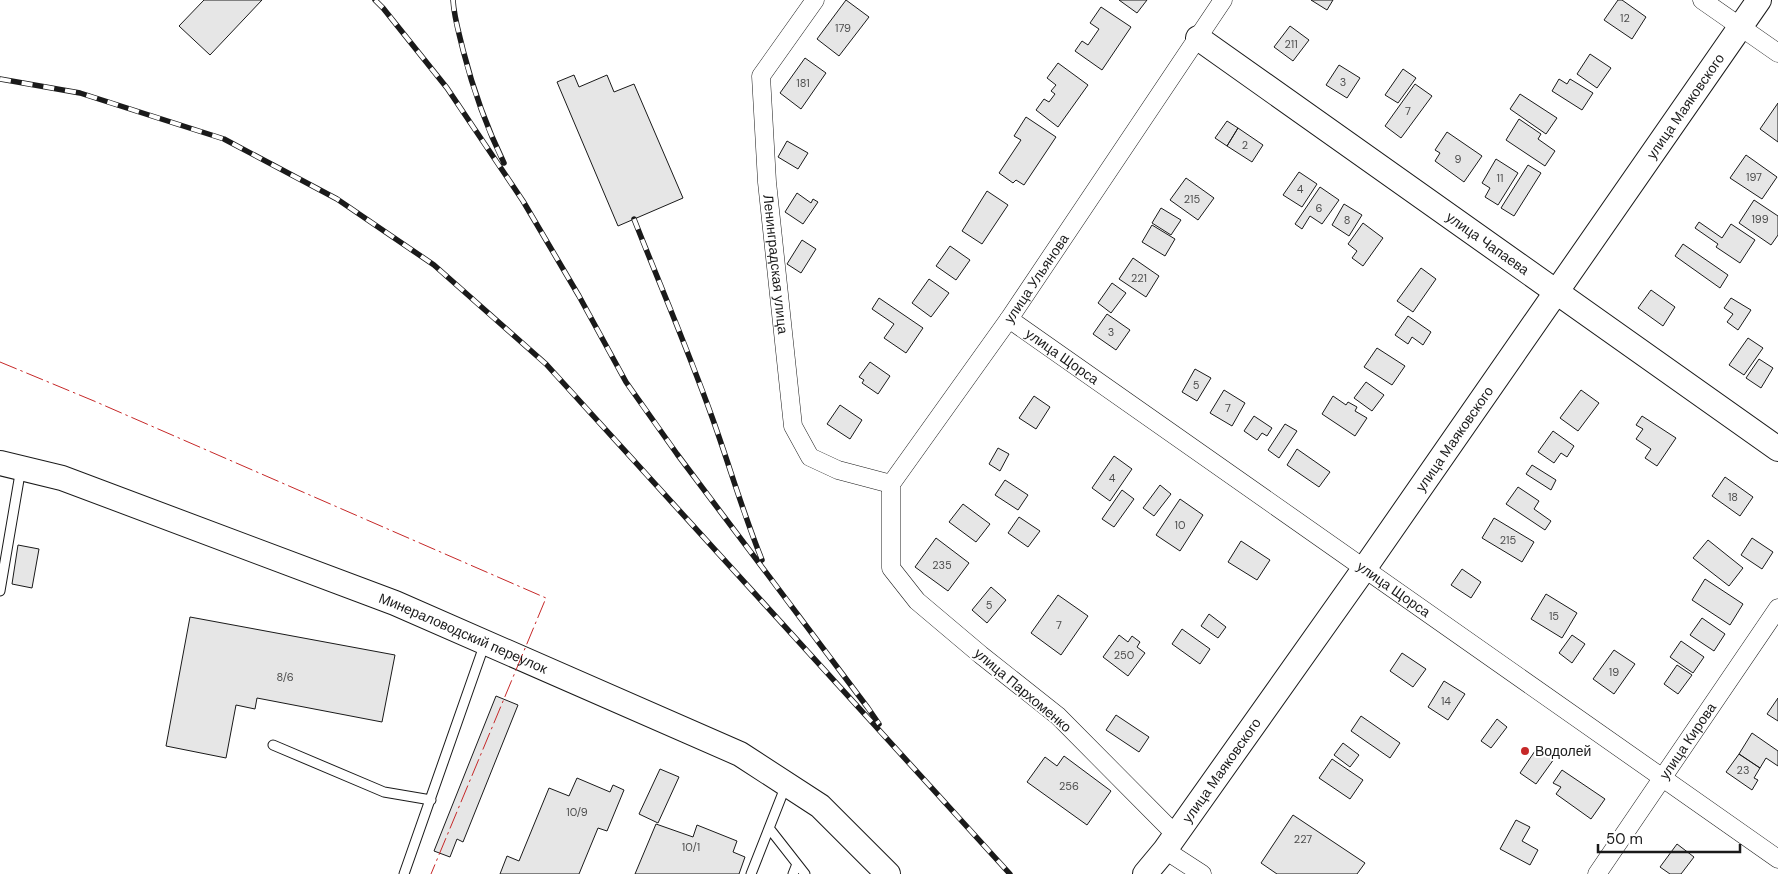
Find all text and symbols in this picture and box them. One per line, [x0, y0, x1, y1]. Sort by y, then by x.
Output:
house number: 12 [1620, 11, 1630, 25]
house number: 179 [835, 21, 851, 35]
house number: 211 [1284, 37, 1298, 51]
street label: улица Маяковского [1642, 50, 1728, 162]
house number: 3 [1340, 75, 1346, 89]
house number: 181 [796, 76, 810, 90]
house number: 7 [1405, 104, 1411, 118]
house number: 2 [1242, 138, 1248, 152]
house number: 9 [1455, 152, 1462, 166]
house number: 197 [1746, 170, 1762, 184]
house number: 11 [1497, 171, 1503, 185]
house number: 4 [1297, 182, 1304, 196]
house number: 215 [1184, 192, 1201, 206]
street label: Ленинградская улица [759, 193, 792, 335]
house number: 6 [1316, 201, 1323, 215]
street label: улица Чапаева [1443, 208, 1533, 279]
house number: 199 [1751, 212, 1769, 226]
house number: 8 [1344, 213, 1350, 227]
street label: улица Ульянова [1000, 230, 1073, 326]
house number: 221 [1131, 271, 1147, 285]
street label: улица Щорса [1022, 324, 1103, 388]
house number: 3 [1108, 325, 1114, 339]
house number: 5 [1193, 378, 1200, 392]
street label: улица Маяковского [1411, 382, 1497, 495]
house number: 7 [1225, 401, 1231, 415]
house number: 4 [1109, 471, 1116, 485]
house number: 18 [1728, 490, 1738, 504]
house number: 10 [1175, 518, 1185, 532]
house number: 215 [1500, 533, 1517, 547]
street label: улица Щорса [1353, 557, 1434, 621]
house number: 235 [932, 558, 952, 572]
street label: Минераловодский переулок [376, 589, 551, 678]
house number: 5 [986, 598, 993, 612]
house number: 15 [1549, 609, 1559, 623]
house number: 7 [1056, 618, 1062, 632]
street label: улица Пархоменко [971, 644, 1075, 736]
house number: 250 [1114, 648, 1134, 662]
house number: 19 [1609, 665, 1619, 679]
house number: 8/6 [276, 670, 294, 684]
house number: 14 [1441, 694, 1451, 708]
street label: улица Кирова [1655, 699, 1720, 783]
street label: улица Маяковского [1178, 714, 1265, 826]
place label: Водолей [1535, 742, 1591, 760]
marker: Водолей [1519, 745, 1531, 757]
house number: 23 [1737, 763, 1749, 777]
house number: 256 [1059, 779, 1079, 793]
house number: 10/9 [566, 805, 588, 819]
scale bar [1598, 822, 1740, 854]
text: 50 m [1606, 829, 1643, 849]
house number: 227 [1294, 832, 1312, 846]
house number: 10/1 [682, 840, 700, 854]

